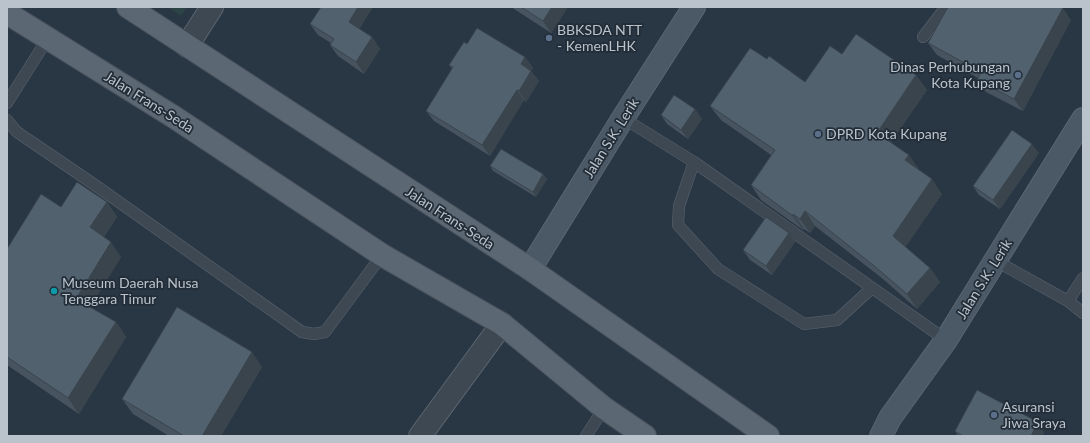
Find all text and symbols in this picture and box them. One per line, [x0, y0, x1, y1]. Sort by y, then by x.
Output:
place label: BBKSDA NTT - KemenLHK [557, 21, 643, 54]
marker: BBKSDA NTT - KemenLHK [544, 33, 554, 43]
place label: Dinas Perhubungan Kota Kupang [890, 58, 1010, 91]
street label: Jalan Frans-Seda [101, 67, 197, 136]
marker: Dinas Perhubungan Kota Kupang [1013, 70, 1023, 80]
street label: Jalan S.K. Lerik [579, 94, 642, 181]
place label: DPRD Kota Kupang [826, 125, 947, 142]
marker: DPRD Kota Kupang [813, 129, 823, 139]
street label: Jalan Frans-Seda [403, 183, 498, 253]
street label: Jalan S.K. Lerik [952, 235, 1015, 322]
place label: Museum Daerah Nusa Tenggara Timur [62, 274, 199, 307]
marker: Museum Daerah Nusa Tenggara Timur [49, 286, 59, 296]
place label: Asuransi Jiwa Sraya [1002, 398, 1066, 431]
marker: Asuransi Jiwa Sraya [989, 410, 999, 420]

